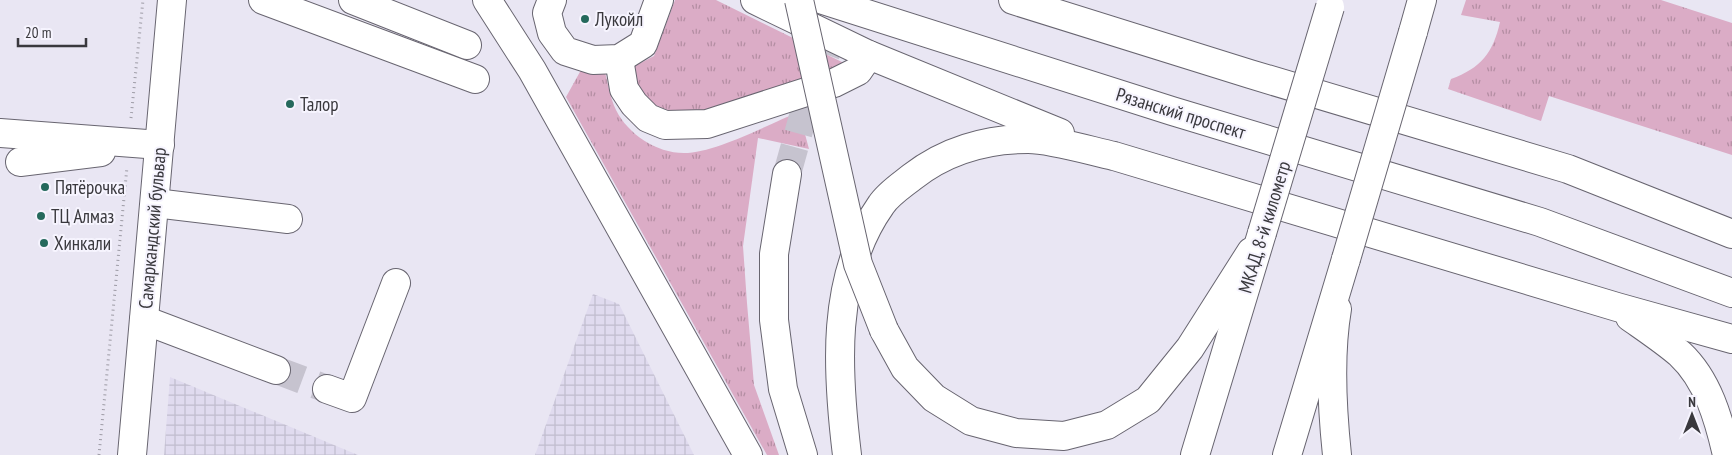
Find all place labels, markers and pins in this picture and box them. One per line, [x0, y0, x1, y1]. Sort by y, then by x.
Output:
place label: Лукойл [594, 7, 643, 31]
marker: Лукойл [579, 13, 591, 25]
place label: Талор [300, 92, 339, 116]
marker: Талор [284, 98, 296, 110]
place label: Пятёрочка [55, 175, 125, 199]
marker: Пятёрочка [39, 181, 51, 193]
place label: ТЦ Алмаз [51, 204, 114, 228]
marker: ТЦ Алмаз [35, 210, 47, 222]
place label: Хинкали [54, 231, 111, 255]
marker: Хинкали [38, 237, 50, 249]

